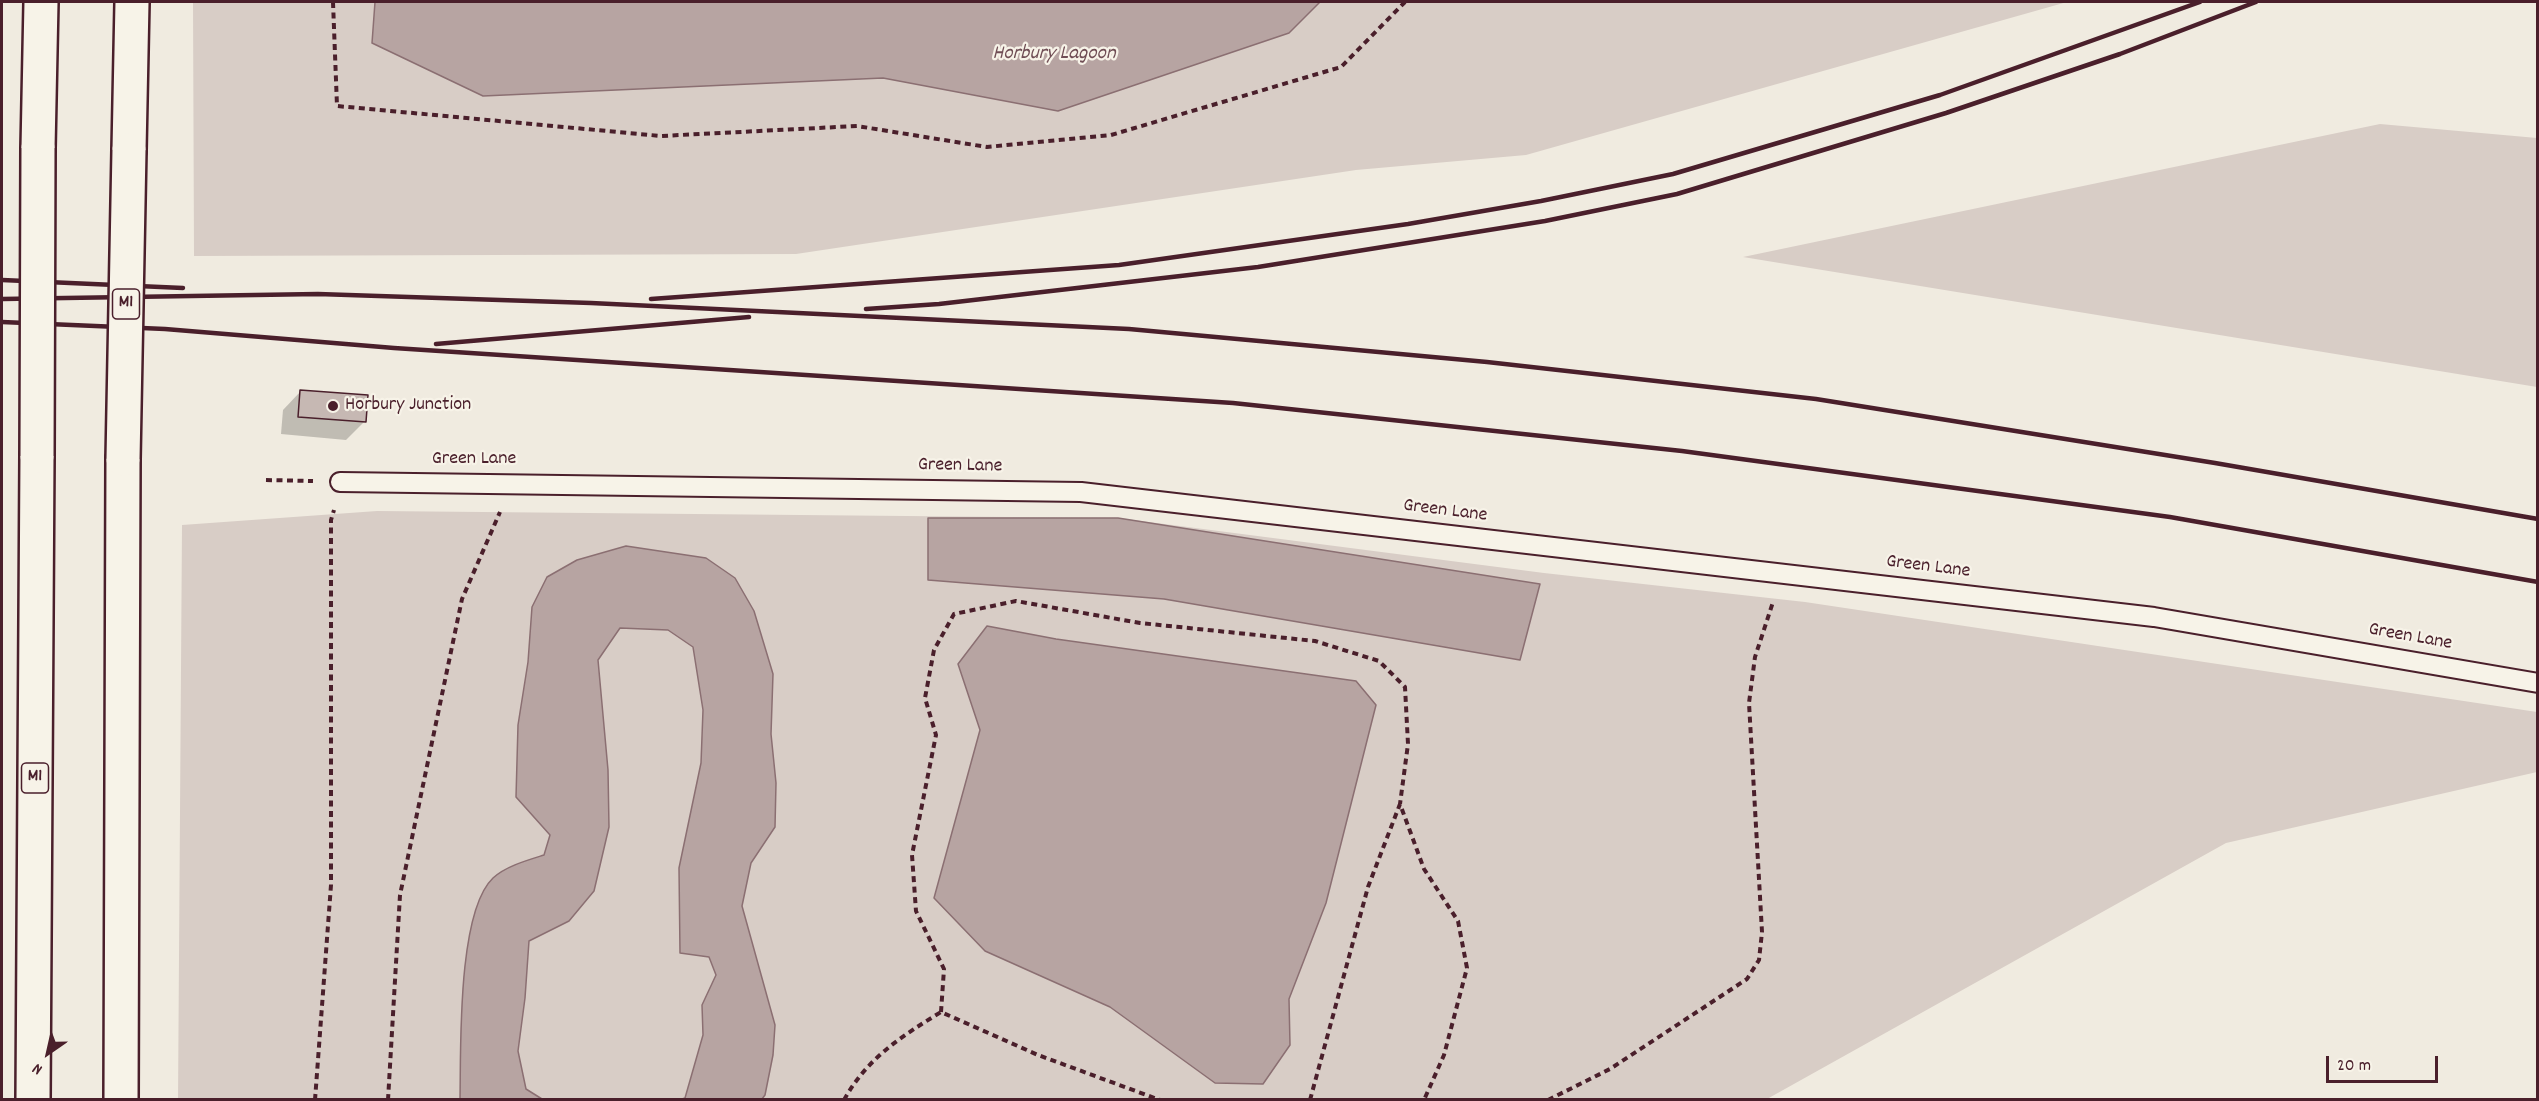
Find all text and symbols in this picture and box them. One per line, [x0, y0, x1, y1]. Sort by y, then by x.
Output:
water label: Horbury Lagoon [992, 42, 1116, 68]
road number: M1 [112, 289, 140, 319]
place label: Horbury Junction [345, 394, 471, 418]
marker: Horbury Junction [326, 399, 340, 413]
street label: Green Lane [432, 448, 516, 472]
street label: Green Lane [918, 454, 1002, 480]
street label: Green Lane [1402, 495, 1488, 529]
street label: Green Lane [1885, 551, 1971, 585]
street label: Green Lane [2366, 619, 2454, 657]
road number: M1 [22, 763, 48, 793]
north arrow [18, 1023, 78, 1083]
scale bar [2329, 1044, 2442, 1082]
text: 20 m [2337, 1054, 2371, 1079]
text: N [28, 1057, 47, 1080]

